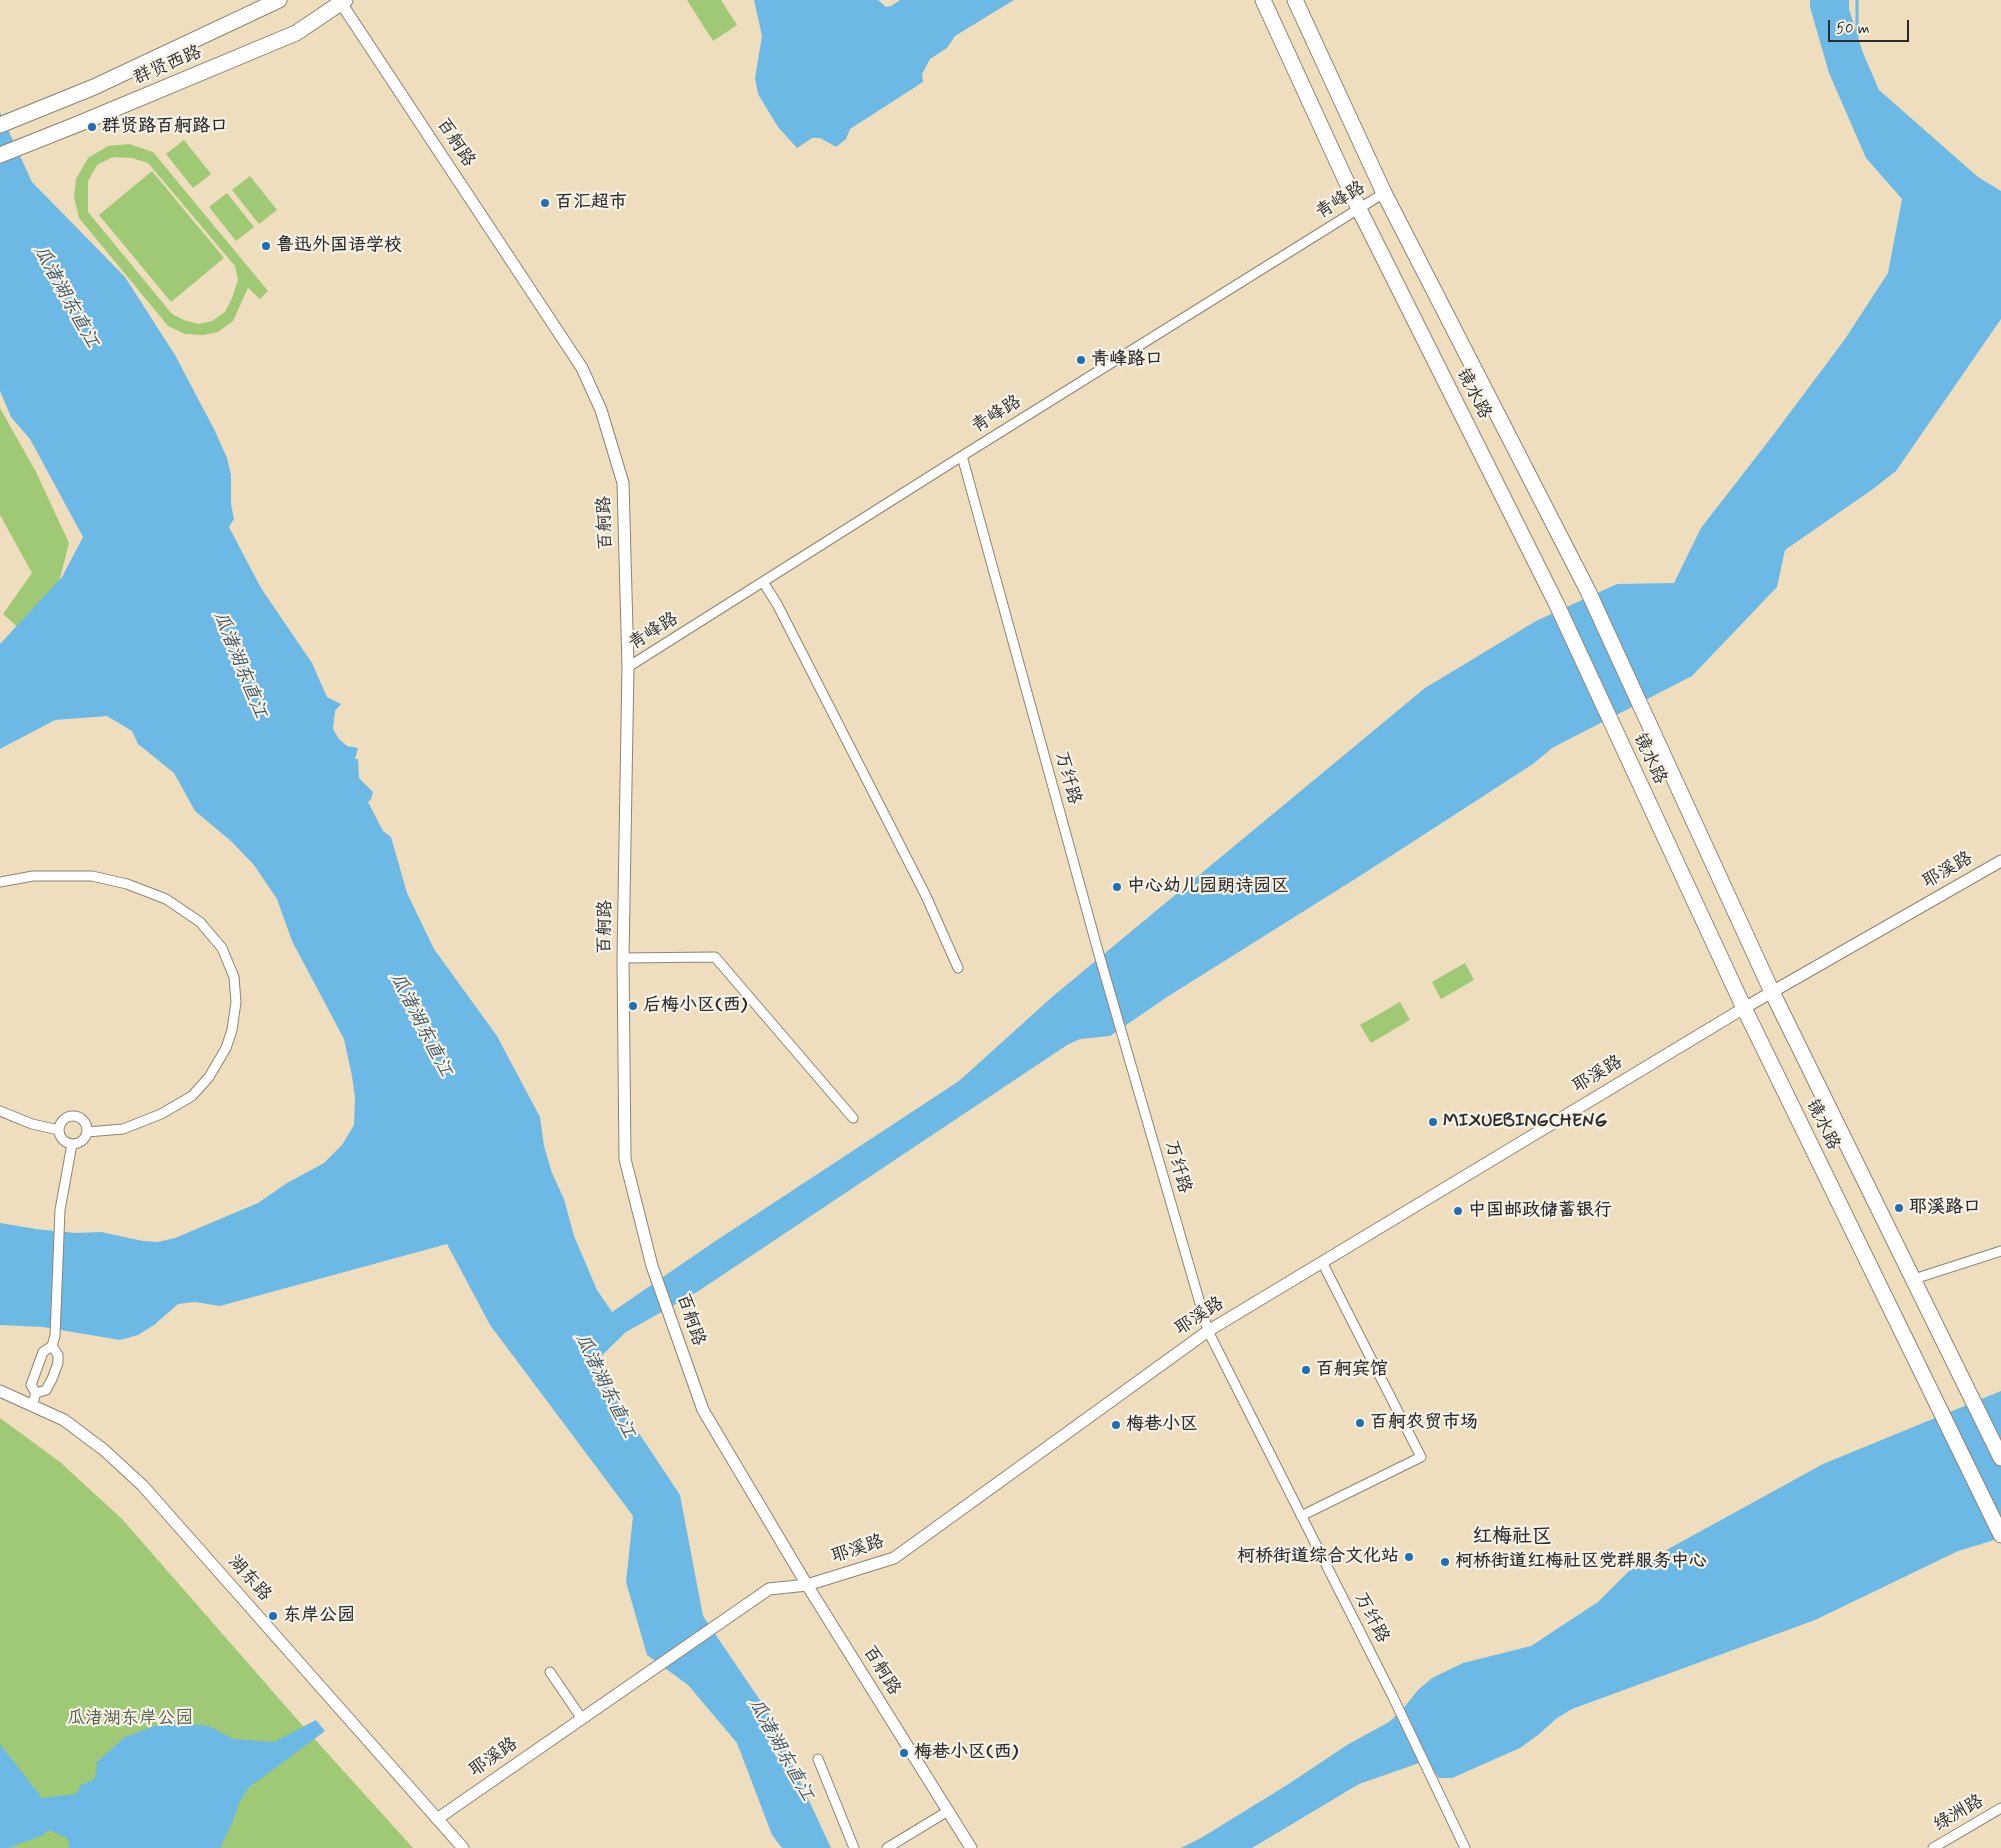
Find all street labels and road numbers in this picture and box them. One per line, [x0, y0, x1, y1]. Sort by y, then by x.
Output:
street label: 群贤西路 [131, 42, 205, 90]
street label: 百舸路 [431, 114, 479, 172]
street label: 青峰路 [1312, 178, 1370, 224]
street label: 镜水路 [1451, 365, 1495, 423]
street label: 青峰路 [968, 392, 1026, 438]
street label: 百舸路 [594, 496, 618, 550]
street label: 青峰路 [625, 609, 683, 655]
street label: 镜水路 [1628, 730, 1670, 788]
street label: 万纤路 [1050, 749, 1084, 807]
street label: 耶溪路 [1919, 848, 1977, 894]
street label: 百舸路 [595, 900, 617, 954]
street label: 耶溪路 [1569, 1052, 1627, 1098]
street label: 镜水路 [1800, 1096, 1844, 1154]
street label: 万纤路 [1159, 1138, 1195, 1196]
street label: 百舸路 [671, 1291, 709, 1349]
street label: 耶溪路 [1171, 1293, 1229, 1341]
street label: 耶溪路 [829, 1531, 887, 1569]
street label: 湖东路 [223, 1552, 275, 1606]
street label: 万纤路 [1349, 1589, 1393, 1647]
street label: 百舸路 [858, 1642, 904, 1700]
street label: 耶溪路 [466, 1734, 522, 1782]
street label: 绿洲路 [1930, 1791, 1988, 1837]

